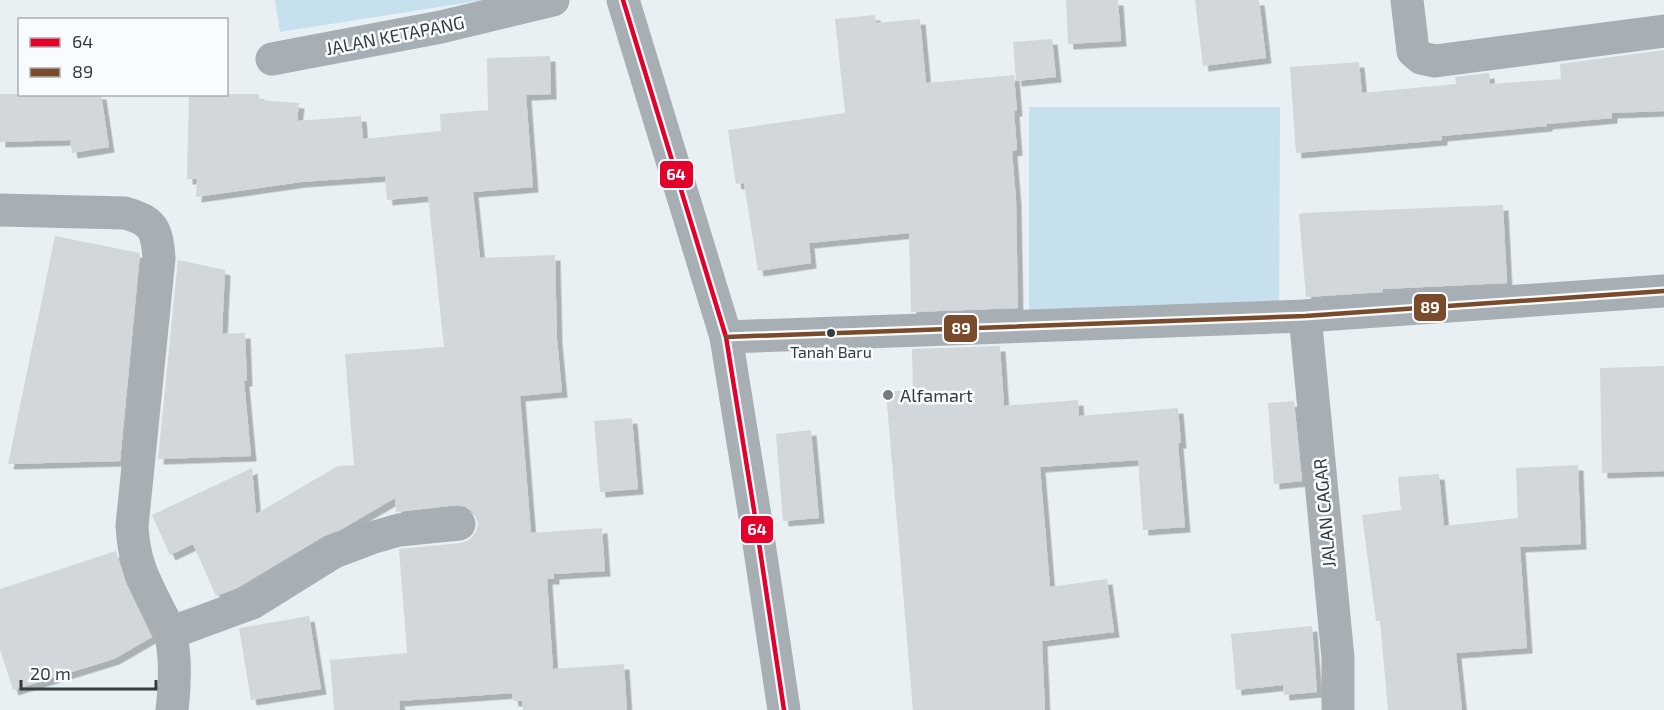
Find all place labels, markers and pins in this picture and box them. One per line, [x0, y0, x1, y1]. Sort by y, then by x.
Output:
marker: Tanah Baru [825, 327, 837, 339]
place label: Tanah Baru [790, 342, 872, 361]
place label: Alfamart [900, 384, 973, 406]
marker: Alfamart [881, 388, 895, 402]

